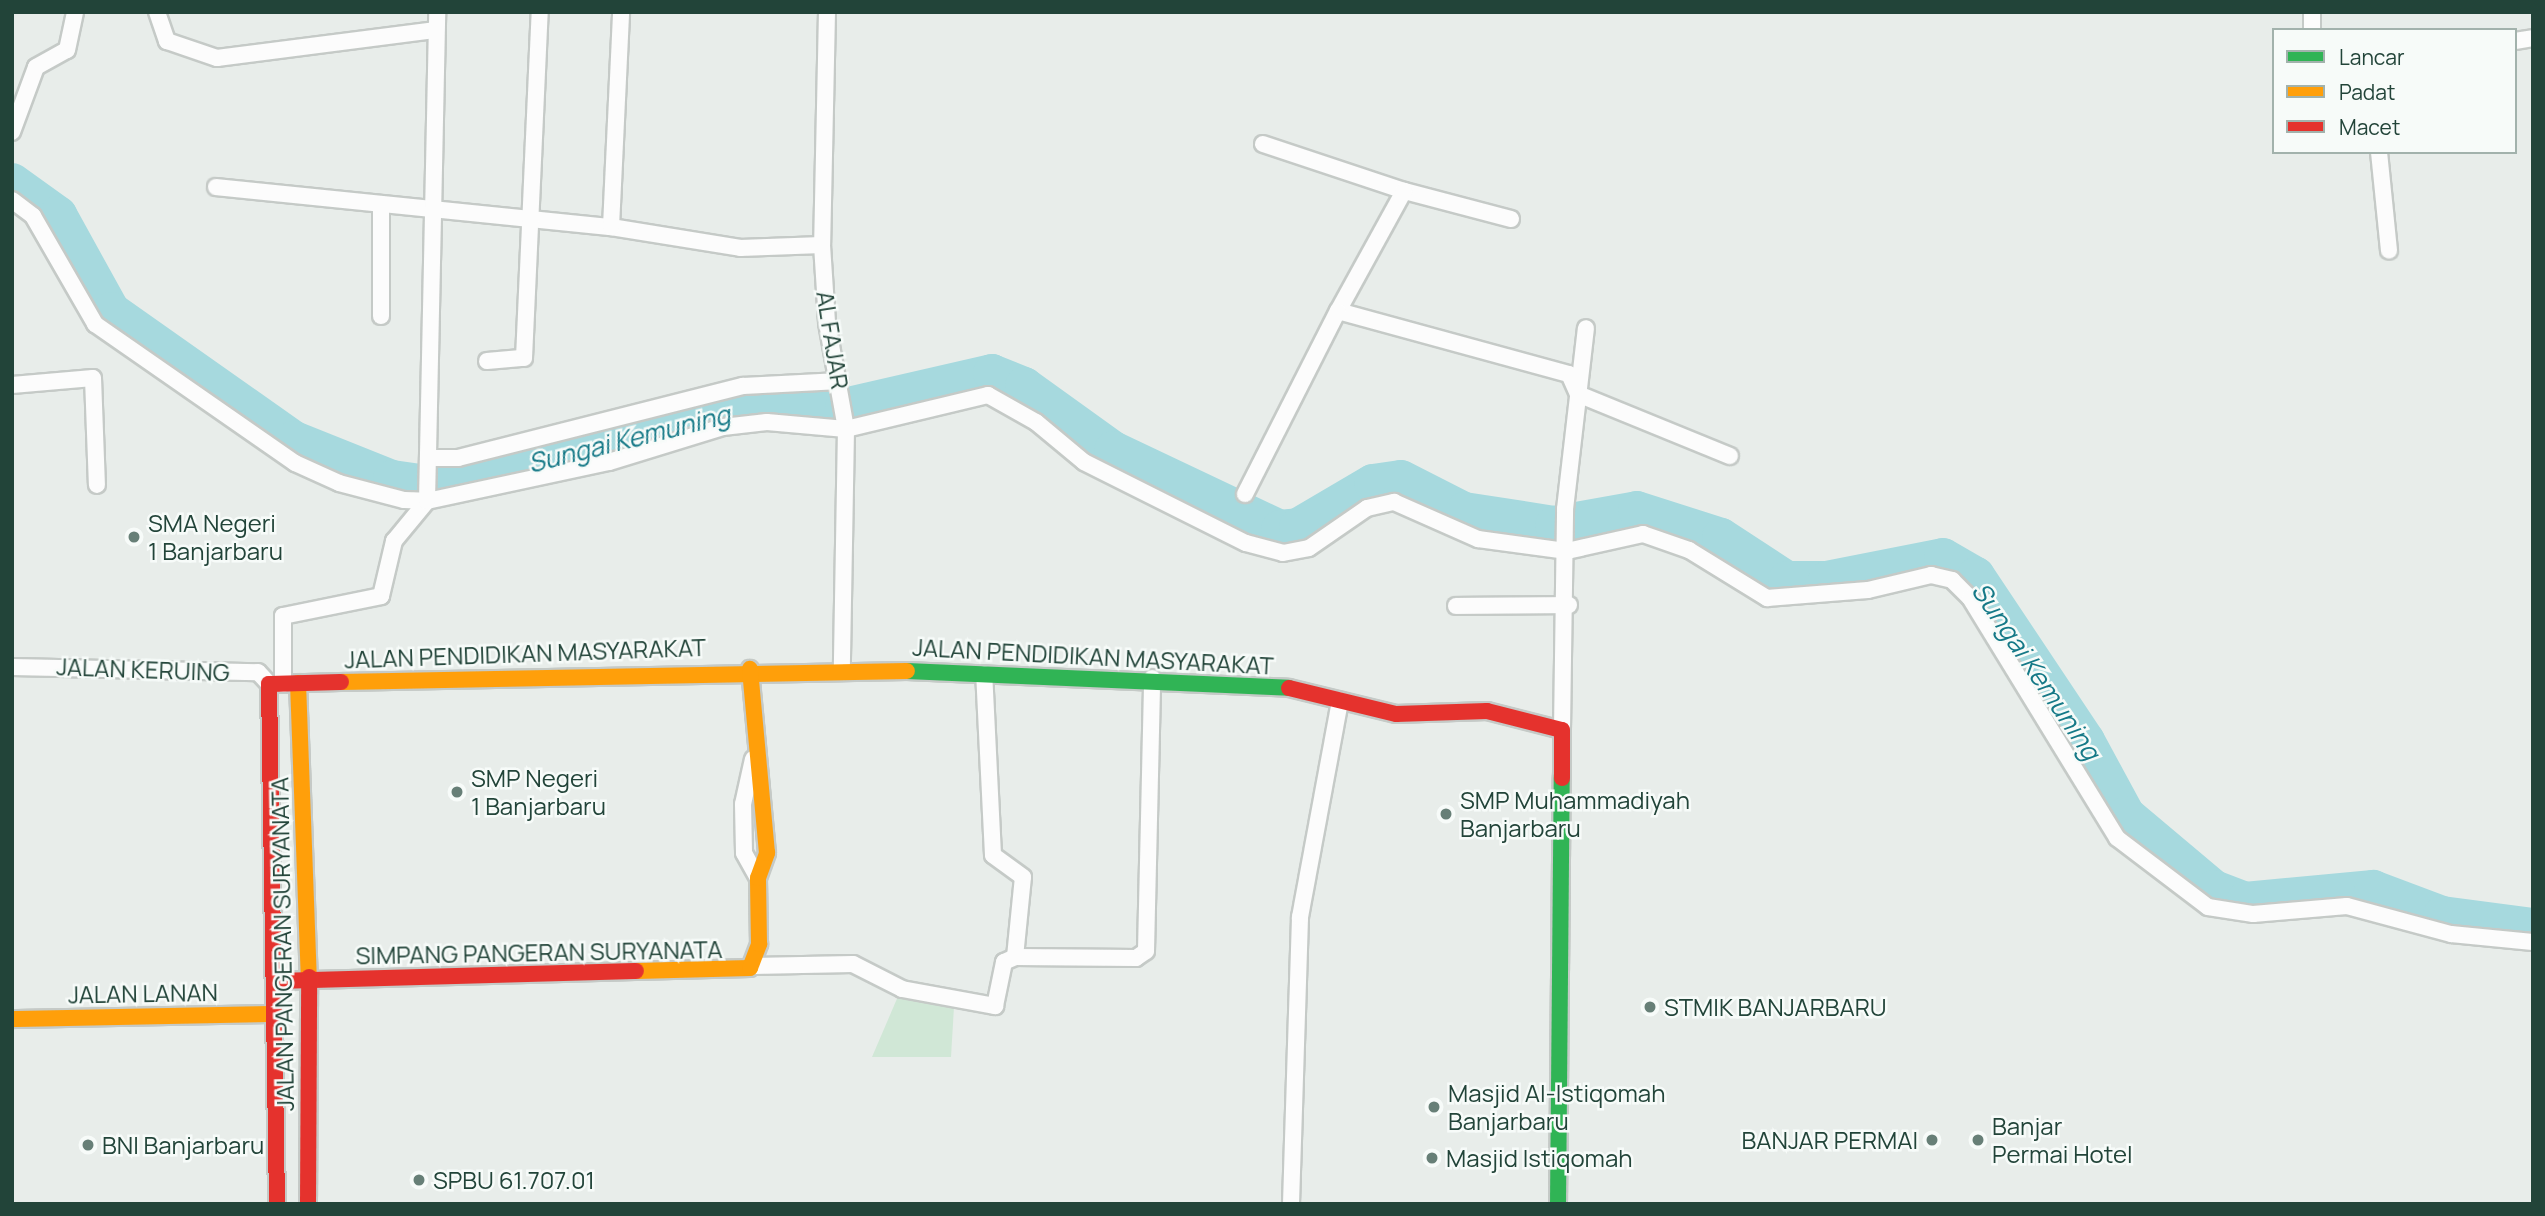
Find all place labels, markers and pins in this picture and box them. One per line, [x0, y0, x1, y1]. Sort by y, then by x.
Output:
place label: SMA Negeri 1 Banjarbaru [148, 509, 283, 565]
marker: SMA Negeri 1 Banjarbaru [126, 529, 142, 545]
place label: SMP Negeri 1 Banjarbaru [471, 764, 606, 820]
marker: SMP Negeri 1 Banjarbaru [449, 784, 465, 800]
place label: SMP Muhammadiyah Banjarbaru [1460, 786, 1690, 842]
marker: SMP Muhammadiyah Banjarbaru [1438, 806, 1454, 822]
place label: STMIK BANJARBARU [1664, 993, 1887, 1021]
marker: STMIK BANJARBARU [1642, 999, 1658, 1015]
place label: Masjid Al-Istiqomah Banjarbaru [1448, 1079, 1665, 1135]
marker: Masjid Al-Istiqomah Banjarbaru [1426, 1099, 1442, 1115]
place label: Banjar Permai Hotel [1992, 1112, 2133, 1168]
place label: BANJAR PERMAI [1742, 1126, 1918, 1154]
place label: BNI Banjarbaru [102, 1131, 264, 1159]
marker: BANJAR PERMAI [1924, 1132, 1940, 1148]
marker: Banjar Permai Hotel [1970, 1132, 1986, 1148]
marker: BNI Banjarbaru [80, 1137, 96, 1153]
place label: Masjid Istiqomah [1446, 1144, 1633, 1172]
marker: Masjid Istiqomah [1424, 1150, 1440, 1166]
place label: SPBU 61.707.01 [433, 1166, 595, 1194]
marker: SPBU 61.707.01 [411, 1172, 427, 1188]

